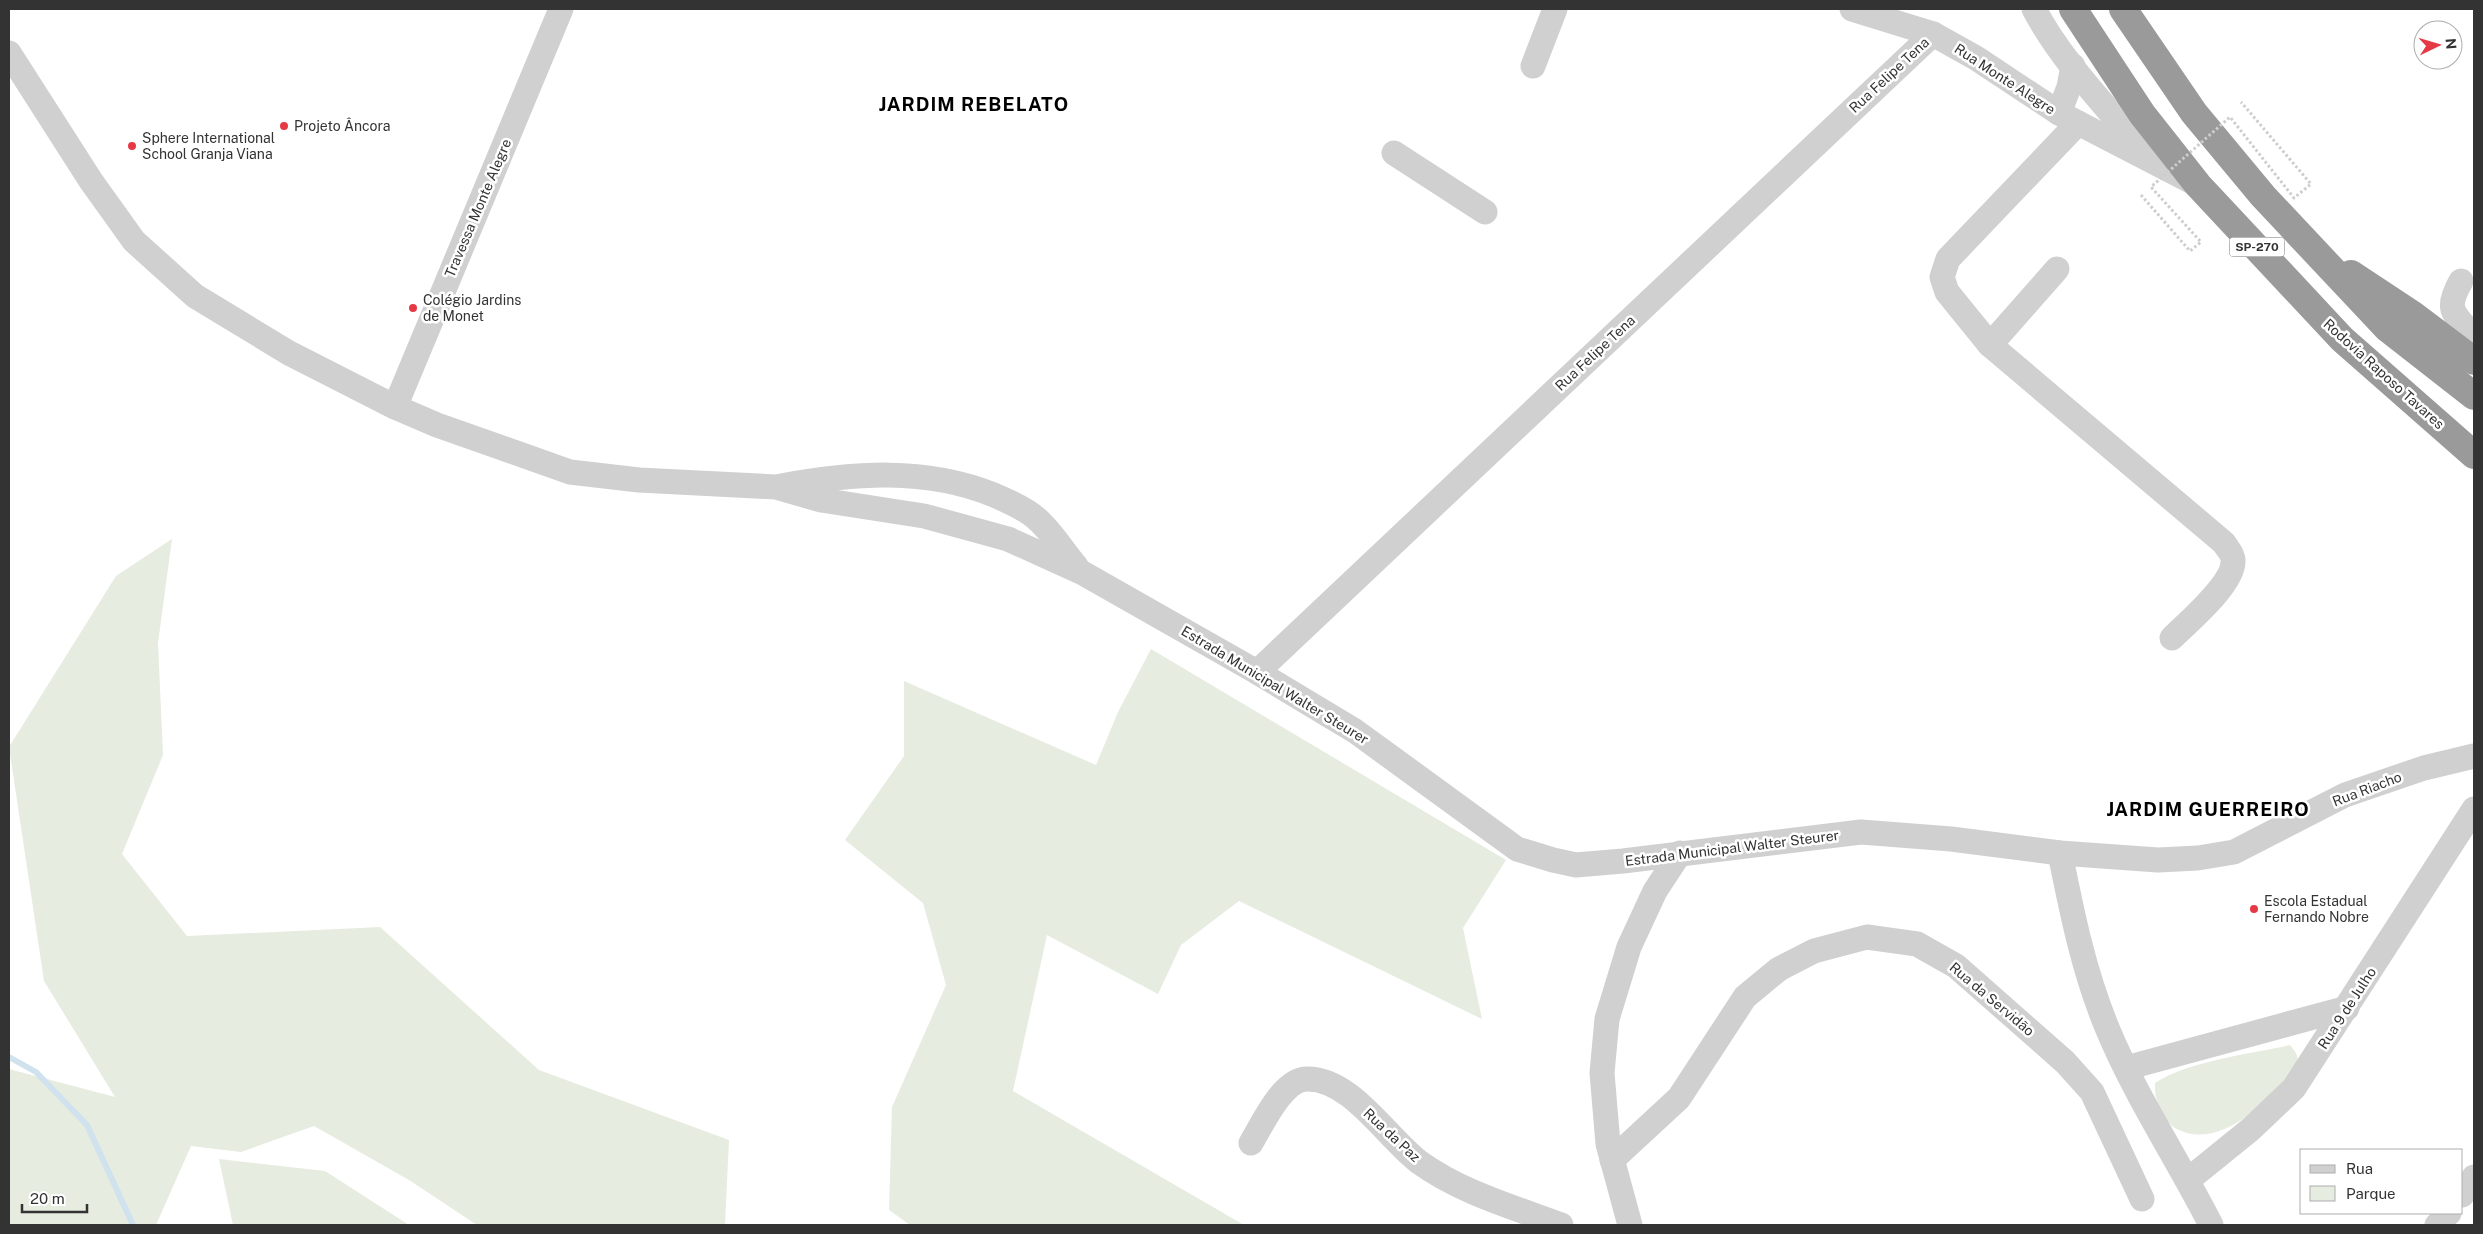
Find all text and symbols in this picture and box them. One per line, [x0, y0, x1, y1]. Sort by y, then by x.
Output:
north arrow [2413, 20, 2463, 70]
street label: Rua Felipe Tena [1846, 34, 1932, 116]
text: N [2443, 38, 2459, 50]
street label: Rua Monte Alegre [1952, 40, 2058, 118]
district label: JARDIM REBELATO [879, 93, 1069, 115]
place label: Projeto Âncora [294, 117, 390, 134]
marker: Projeto Âncora [278, 120, 290, 132]
place label: Sphere International School Granja Viana [142, 130, 275, 162]
street label: Travessa Monte Alegre [442, 136, 514, 280]
marker: Sphere International School Granja Viana [126, 140, 138, 152]
road number: SP-270 [2230, 238, 2284, 256]
place label: Colégio Jardins de Monet [423, 292, 521, 324]
marker: Colégio Jardins de Monet [407, 302, 419, 314]
street label: Rua Felipe Tena [1552, 312, 1638, 394]
street label: Rodovia Raposo Tavares [2320, 316, 2448, 432]
street label: Estrada Municipal Walter Steurer [1179, 623, 1371, 747]
street label: Rua Riacho [2330, 768, 2404, 809]
district label: JARDIM GUERREIRO [2106, 798, 2310, 820]
street label: Estrada Municipal Walter Steurer [1624, 827, 1840, 869]
place label: Escola Estadual Fernando Nobre [2264, 893, 2369, 925]
marker: Escola Estadual Fernando Nobre [2248, 903, 2260, 915]
street label: Rua da Servidão [1946, 959, 2038, 1039]
street label: Rua 9 de Julho [2315, 964, 2379, 1052]
street label: Rua da Paz [1361, 1105, 1424, 1165]
legend [2300, 1149, 2463, 1214]
text: Rua [2346, 1160, 2373, 1177]
scale bar [22, 1182, 88, 1214]
text: Parque [2346, 1185, 2396, 1202]
text: 20 m [30, 1190, 65, 1207]

